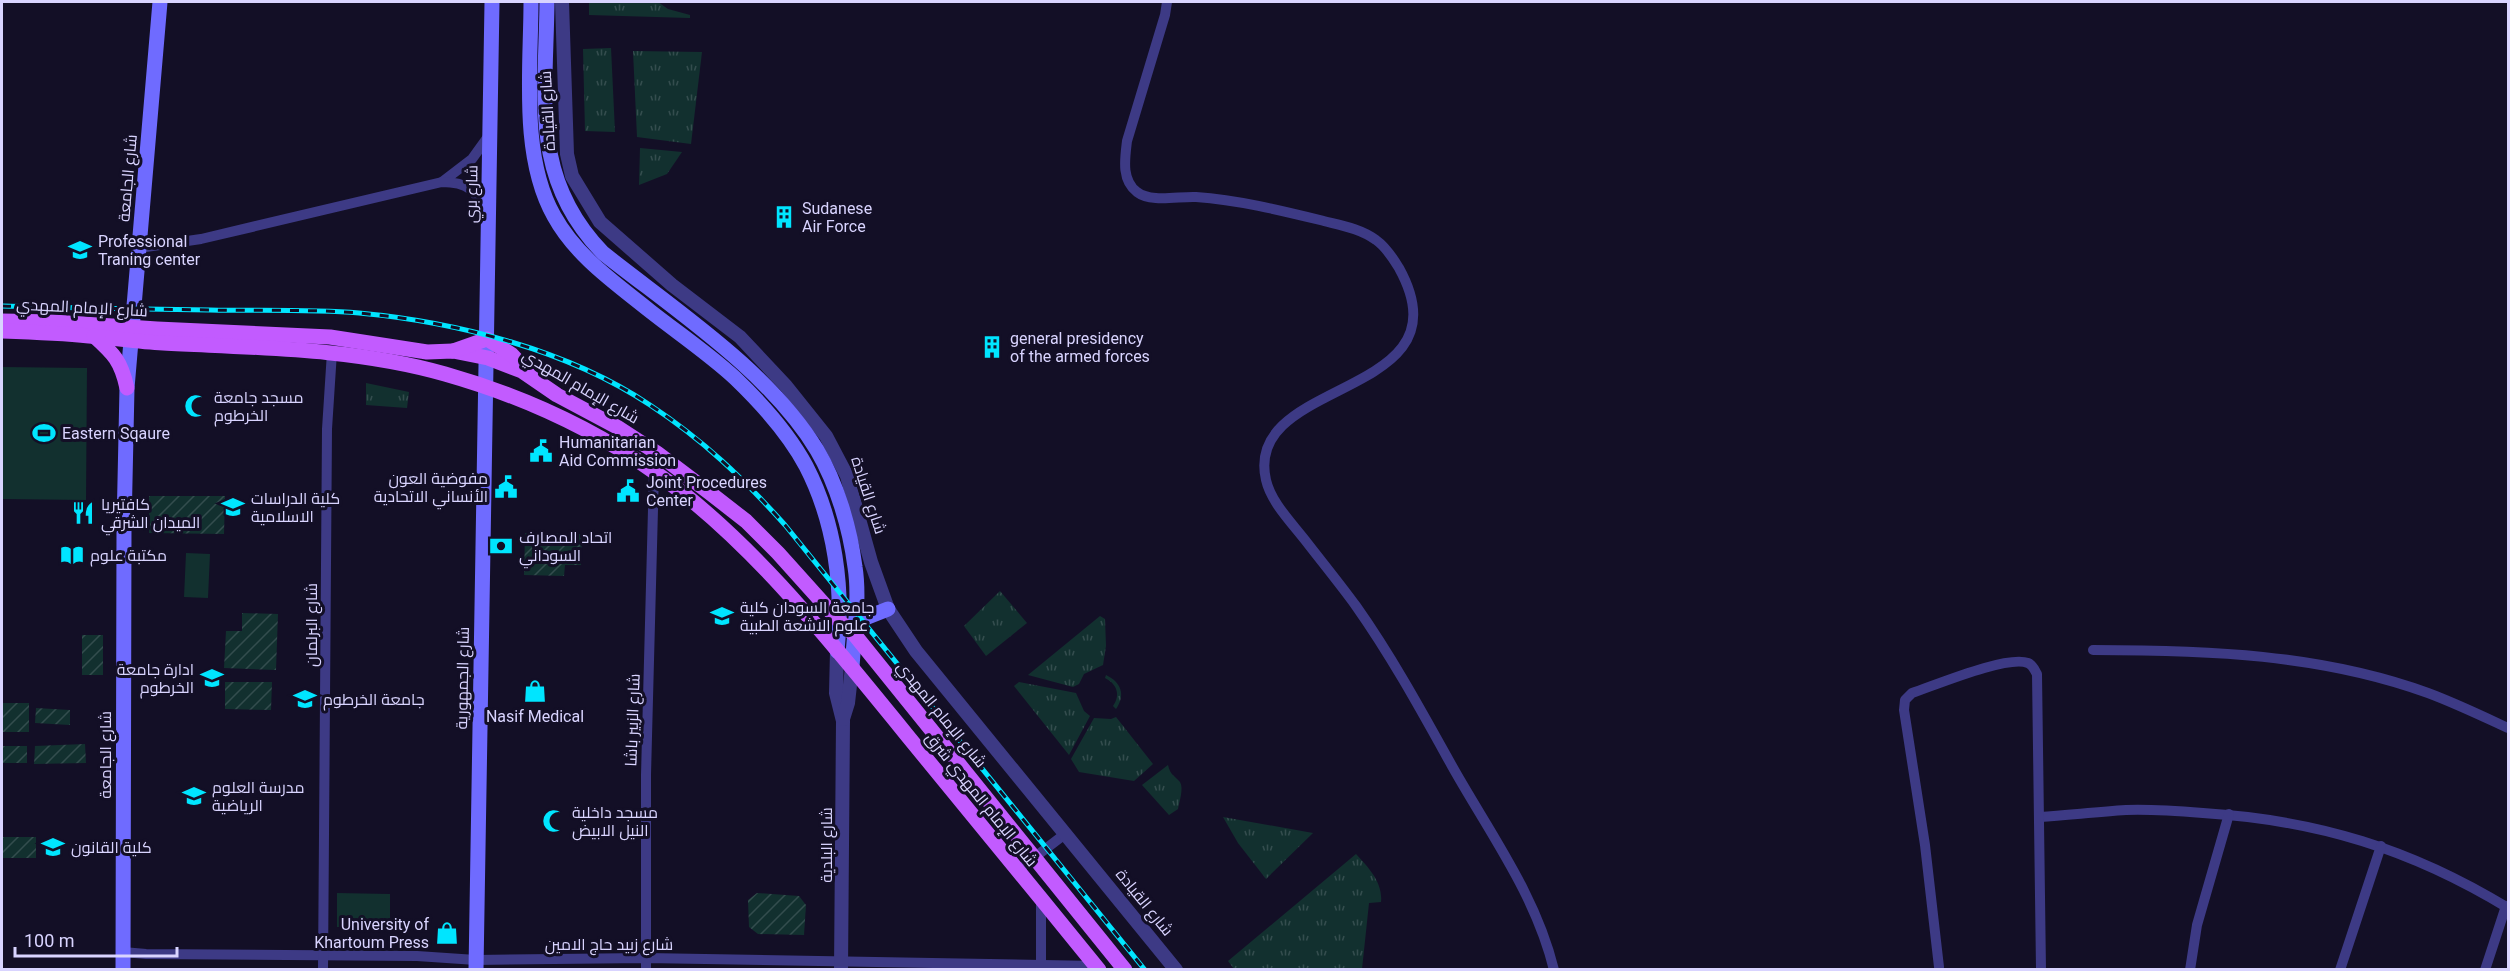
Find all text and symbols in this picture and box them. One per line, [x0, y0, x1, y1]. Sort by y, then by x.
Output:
street label: شارع القيادة [536, 70, 561, 152]
street label: شارع الجامعة [114, 134, 143, 223]
street label: شارع بري [461, 165, 486, 223]
place label: Sudanese Air Force [802, 199, 872, 236]
building icon: Sudanese Air Force [771, 204, 797, 230]
place label: Professional Traning center [98, 232, 201, 269]
school or university icon: Professional Traning center [67, 237, 93, 263]
street label: شارع الإمام المهدي [16, 295, 148, 324]
place label: general presidency of the armed forces [1010, 329, 1150, 366]
building icon: general presidency of the armed forces [979, 334, 1005, 360]
street label: شارع الإمام المهدي [517, 345, 642, 431]
place label: مسجد جامعة الخرطوم [214, 388, 304, 427]
mosque icon: مسجد جامعة الخرطوم [183, 393, 209, 419]
sports icon: Eastern Sqaure [31, 420, 57, 446]
place label: Eastern Sqaure [62, 424, 170, 443]
place label: Humanitarian Aid Commission [559, 433, 676, 470]
public building icon: Humanitarian Aid Commission [528, 438, 554, 464]
street label: شارع القيادة [845, 454, 890, 537]
place label: مفوضية العون الأنساني الاتحادية [374, 469, 488, 510]
place label: Joint Procedures Center [646, 473, 767, 510]
public building icon: مفوضية العون الأنساني الاتحادية [493, 474, 519, 500]
public building icon: Joint Procedures Center [615, 478, 641, 504]
place label: كلية الدراسات الاسلامية [251, 489, 340, 526]
school or university icon: كلية الدراسات الاسلامية [220, 494, 246, 520]
place label: كافتيريا الميدان الشرقي [101, 495, 200, 536]
restaurant icon: كافتيريا الميدان الشرقي [70, 500, 96, 526]
place label: اتحاد المصارف السوداني [519, 528, 612, 569]
bank icon: اتحاد المصارف السوداني [488, 533, 514, 559]
library icon: مكتبة علوم [59, 542, 85, 568]
place label: مكتبة علوم [90, 546, 167, 567]
street label: شارع البرلمان [302, 583, 323, 667]
place label: جامعة السودان كلية علوم الاشعة الطبية [740, 598, 875, 637]
school or university icon: جامعة السودان كلية علوم الاشعة الطبية [709, 603, 735, 629]
street label: شارع الجمهورية [452, 626, 475, 730]
street label: شارع الإمام المهدي [890, 657, 990, 774]
place label: ادارة جامعة الخرطوم [117, 660, 194, 699]
school or university icon: ادارة جامعة الخرطوم [199, 665, 225, 691]
street label: شارع الزبير باشا [621, 673, 646, 767]
shop icon: Nasif Medical [522, 678, 548, 704]
school or university icon: جامعة الخرطوم [292, 686, 318, 712]
place label: جامعة الخرطوم [323, 690, 425, 711]
place label: Nasif Medical [486, 707, 584, 726]
street label: شارع الجامعة [96, 711, 117, 799]
street label: شارع الإمام المهدي شرق [919, 728, 1042, 873]
place label: مدرسة العلوم الرياضية [212, 778, 305, 815]
school or university icon: مدرسة العلوم الرياضية [181, 783, 207, 809]
place label: مسجد داخلية النيل الابيض [572, 803, 658, 841]
street label: شارع البلدية [817, 807, 838, 883]
mosque icon: مسجد داخلية النيل الابيض [541, 808, 567, 834]
school or university icon: كلية القانون [40, 834, 66, 860]
place label: كلية القانون [71, 838, 152, 858]
street label: شارع القيادة [1110, 865, 1177, 941]
place label: University of Khartoum Press [314, 915, 429, 952]
scale bar [15, 920, 177, 958]
shop icon: University of Khartoum Press [434, 920, 460, 946]
text: 100 m [24, 930, 75, 951]
street label: شارع زبيد حاج الامين [545, 935, 673, 956]

